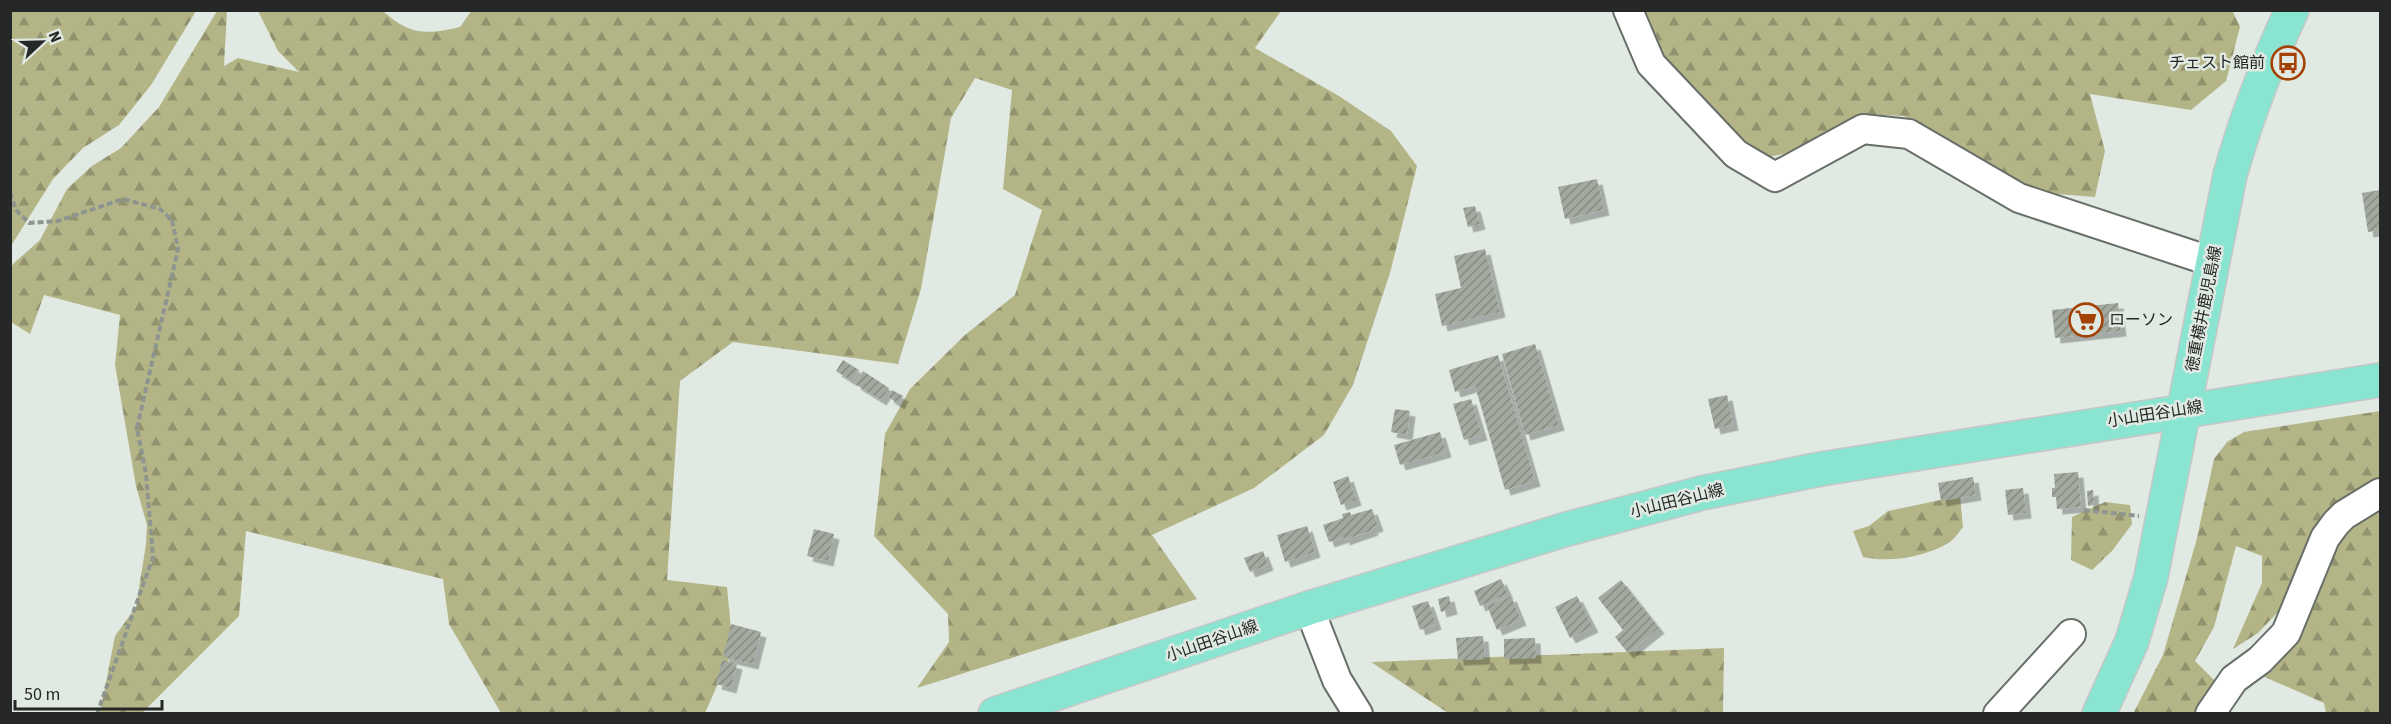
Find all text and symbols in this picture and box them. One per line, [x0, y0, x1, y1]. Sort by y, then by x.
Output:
north arrow [12, 12, 72, 72]
text: N [43, 28, 67, 46]
bus stop icon: チェスト館前 [2270, 45, 2306, 81]
place label: チェスト館前 [2169, 52, 2265, 74]
street label: 徳重横井鹿児島線 [2181, 244, 2227, 374]
supermarket icon: ローソン [2068, 302, 2104, 338]
place label: ローソン [2109, 309, 2173, 331]
street label: 小山田谷山線 [2106, 396, 2204, 432]
street label: 小山田谷山線 [1628, 479, 1726, 523]
street label: 小山田谷山線 [1163, 615, 1261, 667]
scale bar [15, 673, 162, 711]
text: 50 m [24, 682, 60, 707]

